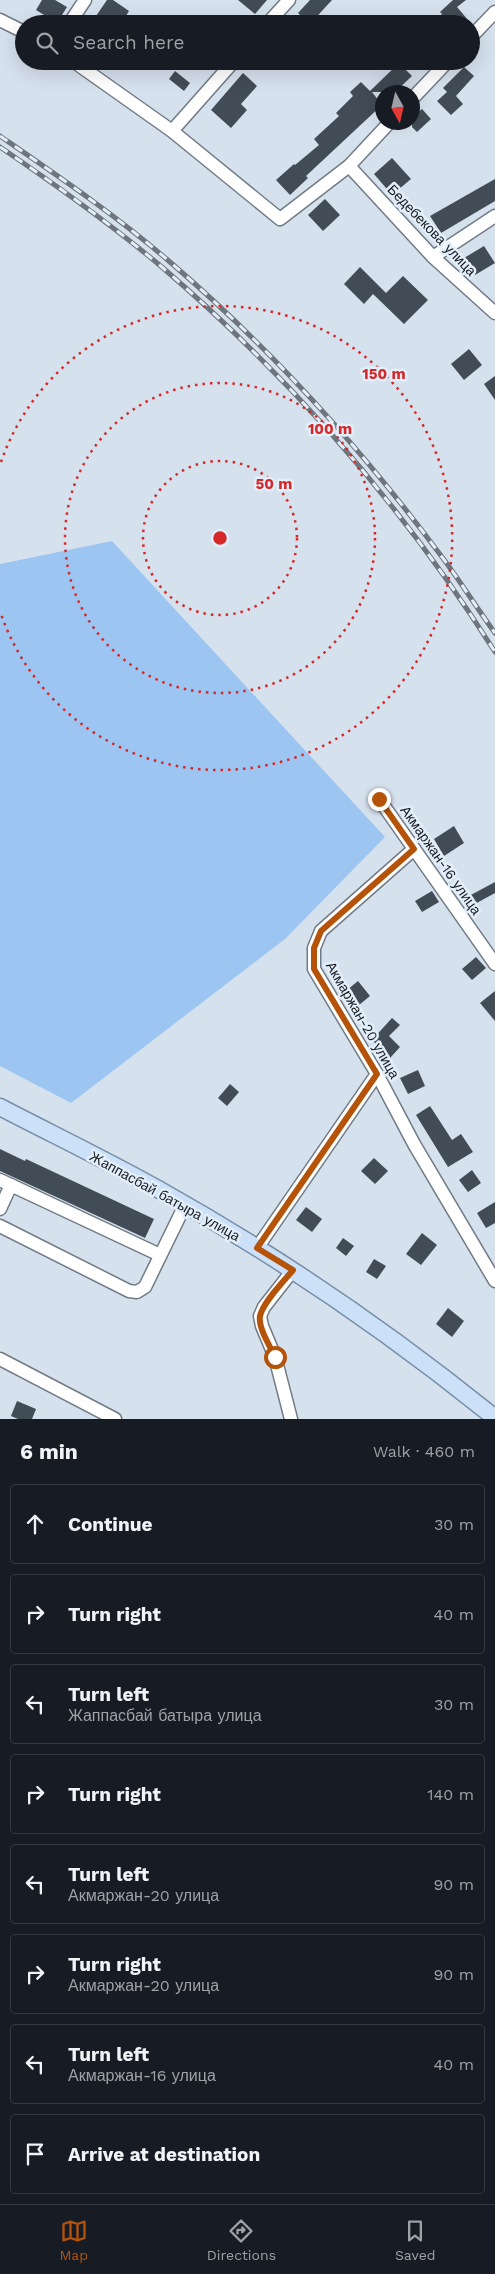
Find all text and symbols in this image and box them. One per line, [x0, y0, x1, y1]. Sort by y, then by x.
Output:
search box [15, 15, 480, 70]
icon: search [33, 29, 61, 57]
text: Search here [73, 31, 184, 54]
north arrow [375, 85, 420, 130]
street label: Бедебекова улица [384, 181, 480, 279]
text: 150 m [362, 365, 406, 383]
text: 100 m [308, 420, 352, 438]
text: 50 m [256, 475, 292, 493]
centre of rings [211, 529, 229, 547]
route end [368, 788, 391, 811]
street label: Акмаржан-16 улица [397, 802, 485, 918]
street label: Акмаржан-20 улица [323, 959, 403, 1081]
street label: Жаппасбай батыра улица [87, 1148, 243, 1244]
route start [264, 1346, 287, 1369]
text: 6 min [20, 1439, 78, 1464]
text: Walk · 460 m [373, 1442, 475, 1461]
icon: ahead [21, 1510, 49, 1538]
text: Continue [68, 1513, 152, 1536]
text: 30 m [434, 1515, 474, 1534]
icon: right [21, 1600, 49, 1628]
text: Turn right [68, 1603, 161, 1626]
text: 40 m [434, 1605, 474, 1624]
text: Turn left [68, 1683, 149, 1706]
icon: left [21, 1690, 49, 1718]
text: 30 m [434, 1695, 474, 1714]
text: Жаппасбай батыра улица [68, 1706, 262, 1725]
icon: right [21, 1780, 49, 1808]
text: Turn right [68, 1783, 161, 1806]
text: 140 m [427, 1785, 474, 1804]
text: Turn left [68, 1863, 149, 1886]
icon: left [21, 1870, 49, 1898]
text: 90 m [433, 1875, 474, 1894]
text: Акмаржан-20 улица [68, 1886, 219, 1905]
text: Turn right [68, 1953, 161, 1976]
icon: right [21, 1960, 49, 1988]
text: 90 m [433, 1965, 474, 1984]
text: Акмаржан-20 улица [68, 1976, 219, 1995]
text: Turn left [68, 2043, 149, 2066]
icon: left [21, 2050, 49, 2078]
text: 40 m [434, 2055, 474, 2074]
text: Акмаржан-16 улица [68, 2066, 216, 2085]
icon: arrive [21, 2140, 49, 2168]
text: Arrive at destination [68, 2143, 260, 2166]
tab: Map [59, 2217, 88, 2263]
tab: Directions [207, 2217, 276, 2263]
tab: Saved [395, 2217, 436, 2263]

